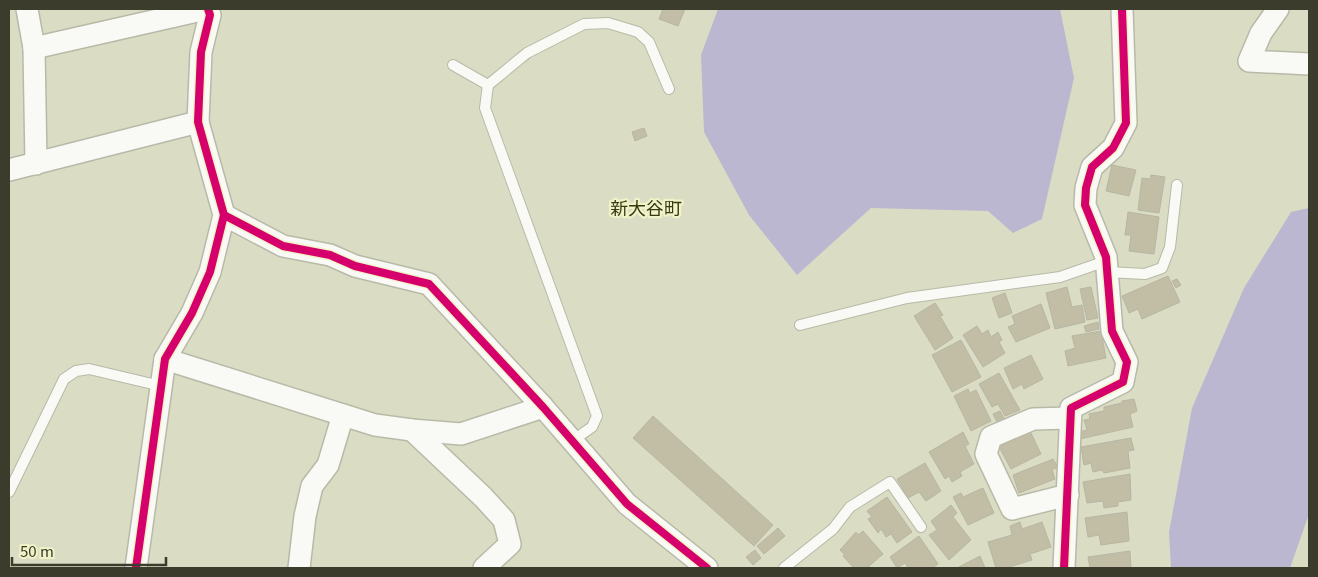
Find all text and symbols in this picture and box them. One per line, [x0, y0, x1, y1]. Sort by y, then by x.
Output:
district label: 新大谷町 [610, 194, 682, 220]
scale bar [12, 534, 166, 566]
text: 50 m [20, 540, 54, 561]

